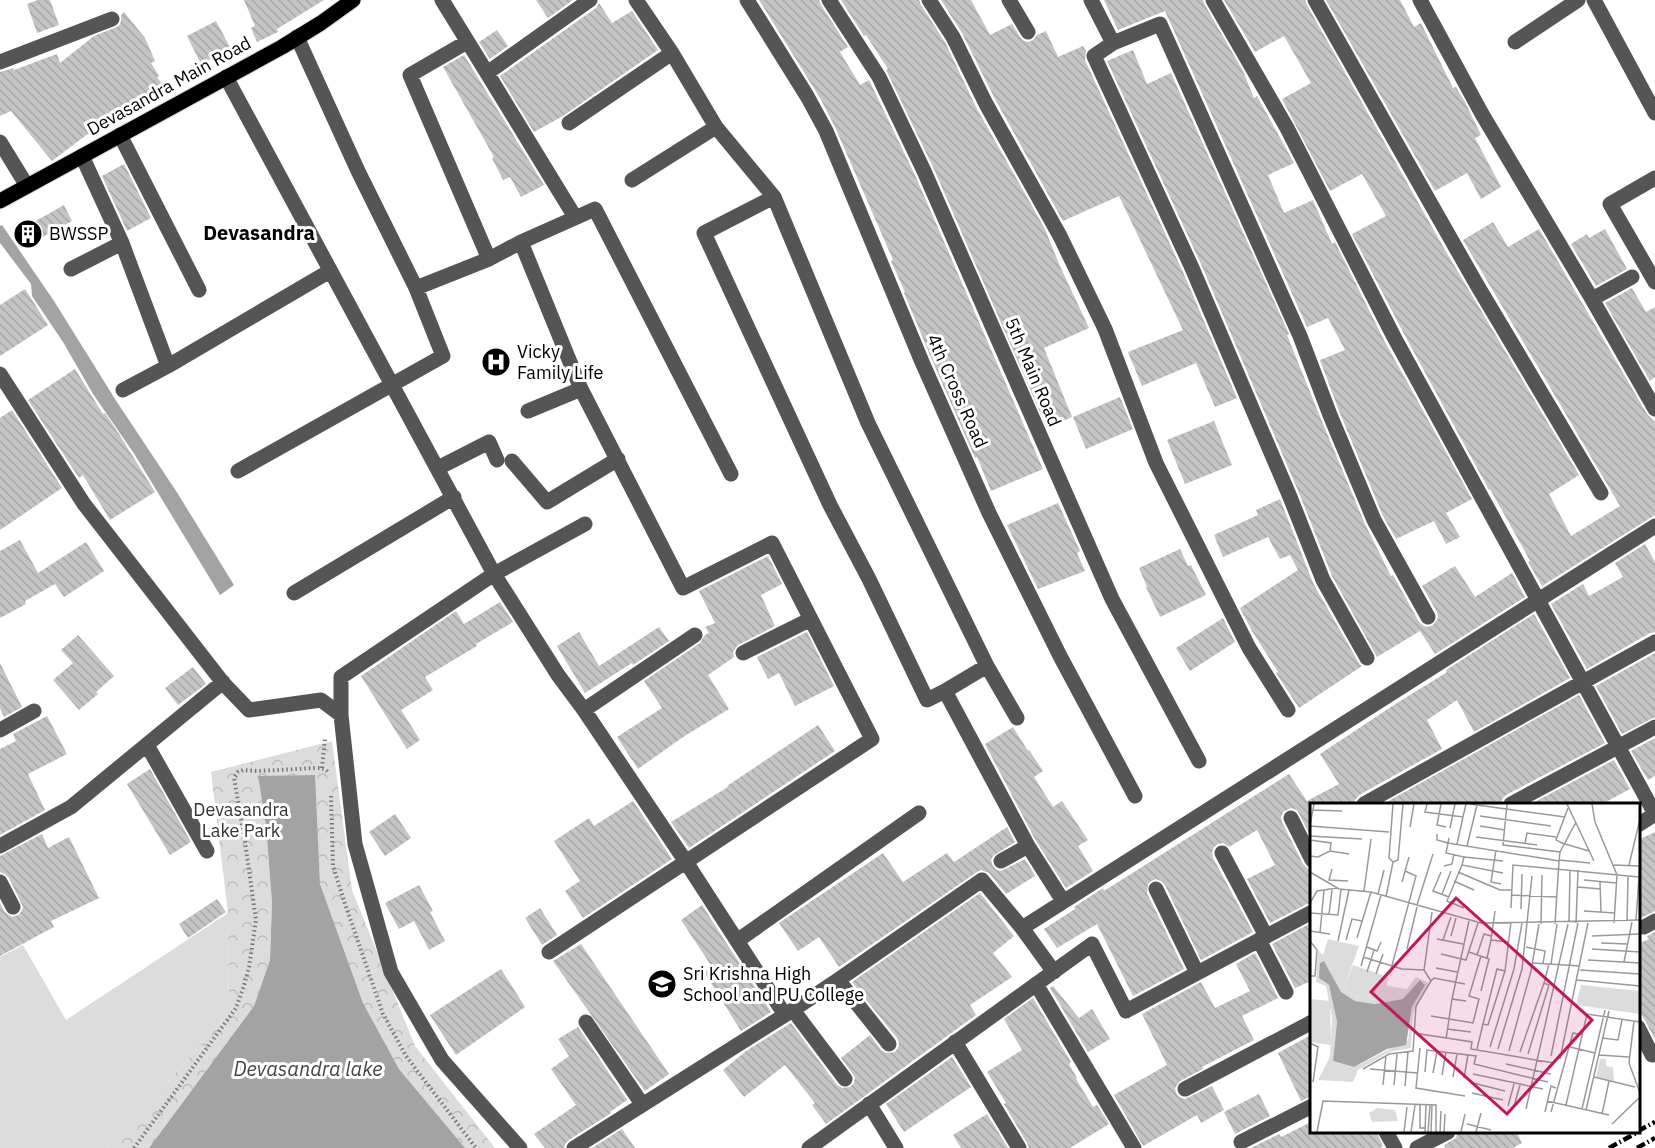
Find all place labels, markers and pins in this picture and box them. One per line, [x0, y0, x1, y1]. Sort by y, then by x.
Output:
building icon: BWSSP [12, 218, 44, 250]
place label: BWSSP [49, 222, 108, 245]
place label: Vicky Family Life [517, 340, 603, 384]
hospital icon: Vicky Family Life [480, 346, 512, 378]
place label: Sri Krishna High School and PU College [683, 962, 864, 1006]
school or university icon: Sri Krishna High School and PU College [646, 968, 678, 1000]

